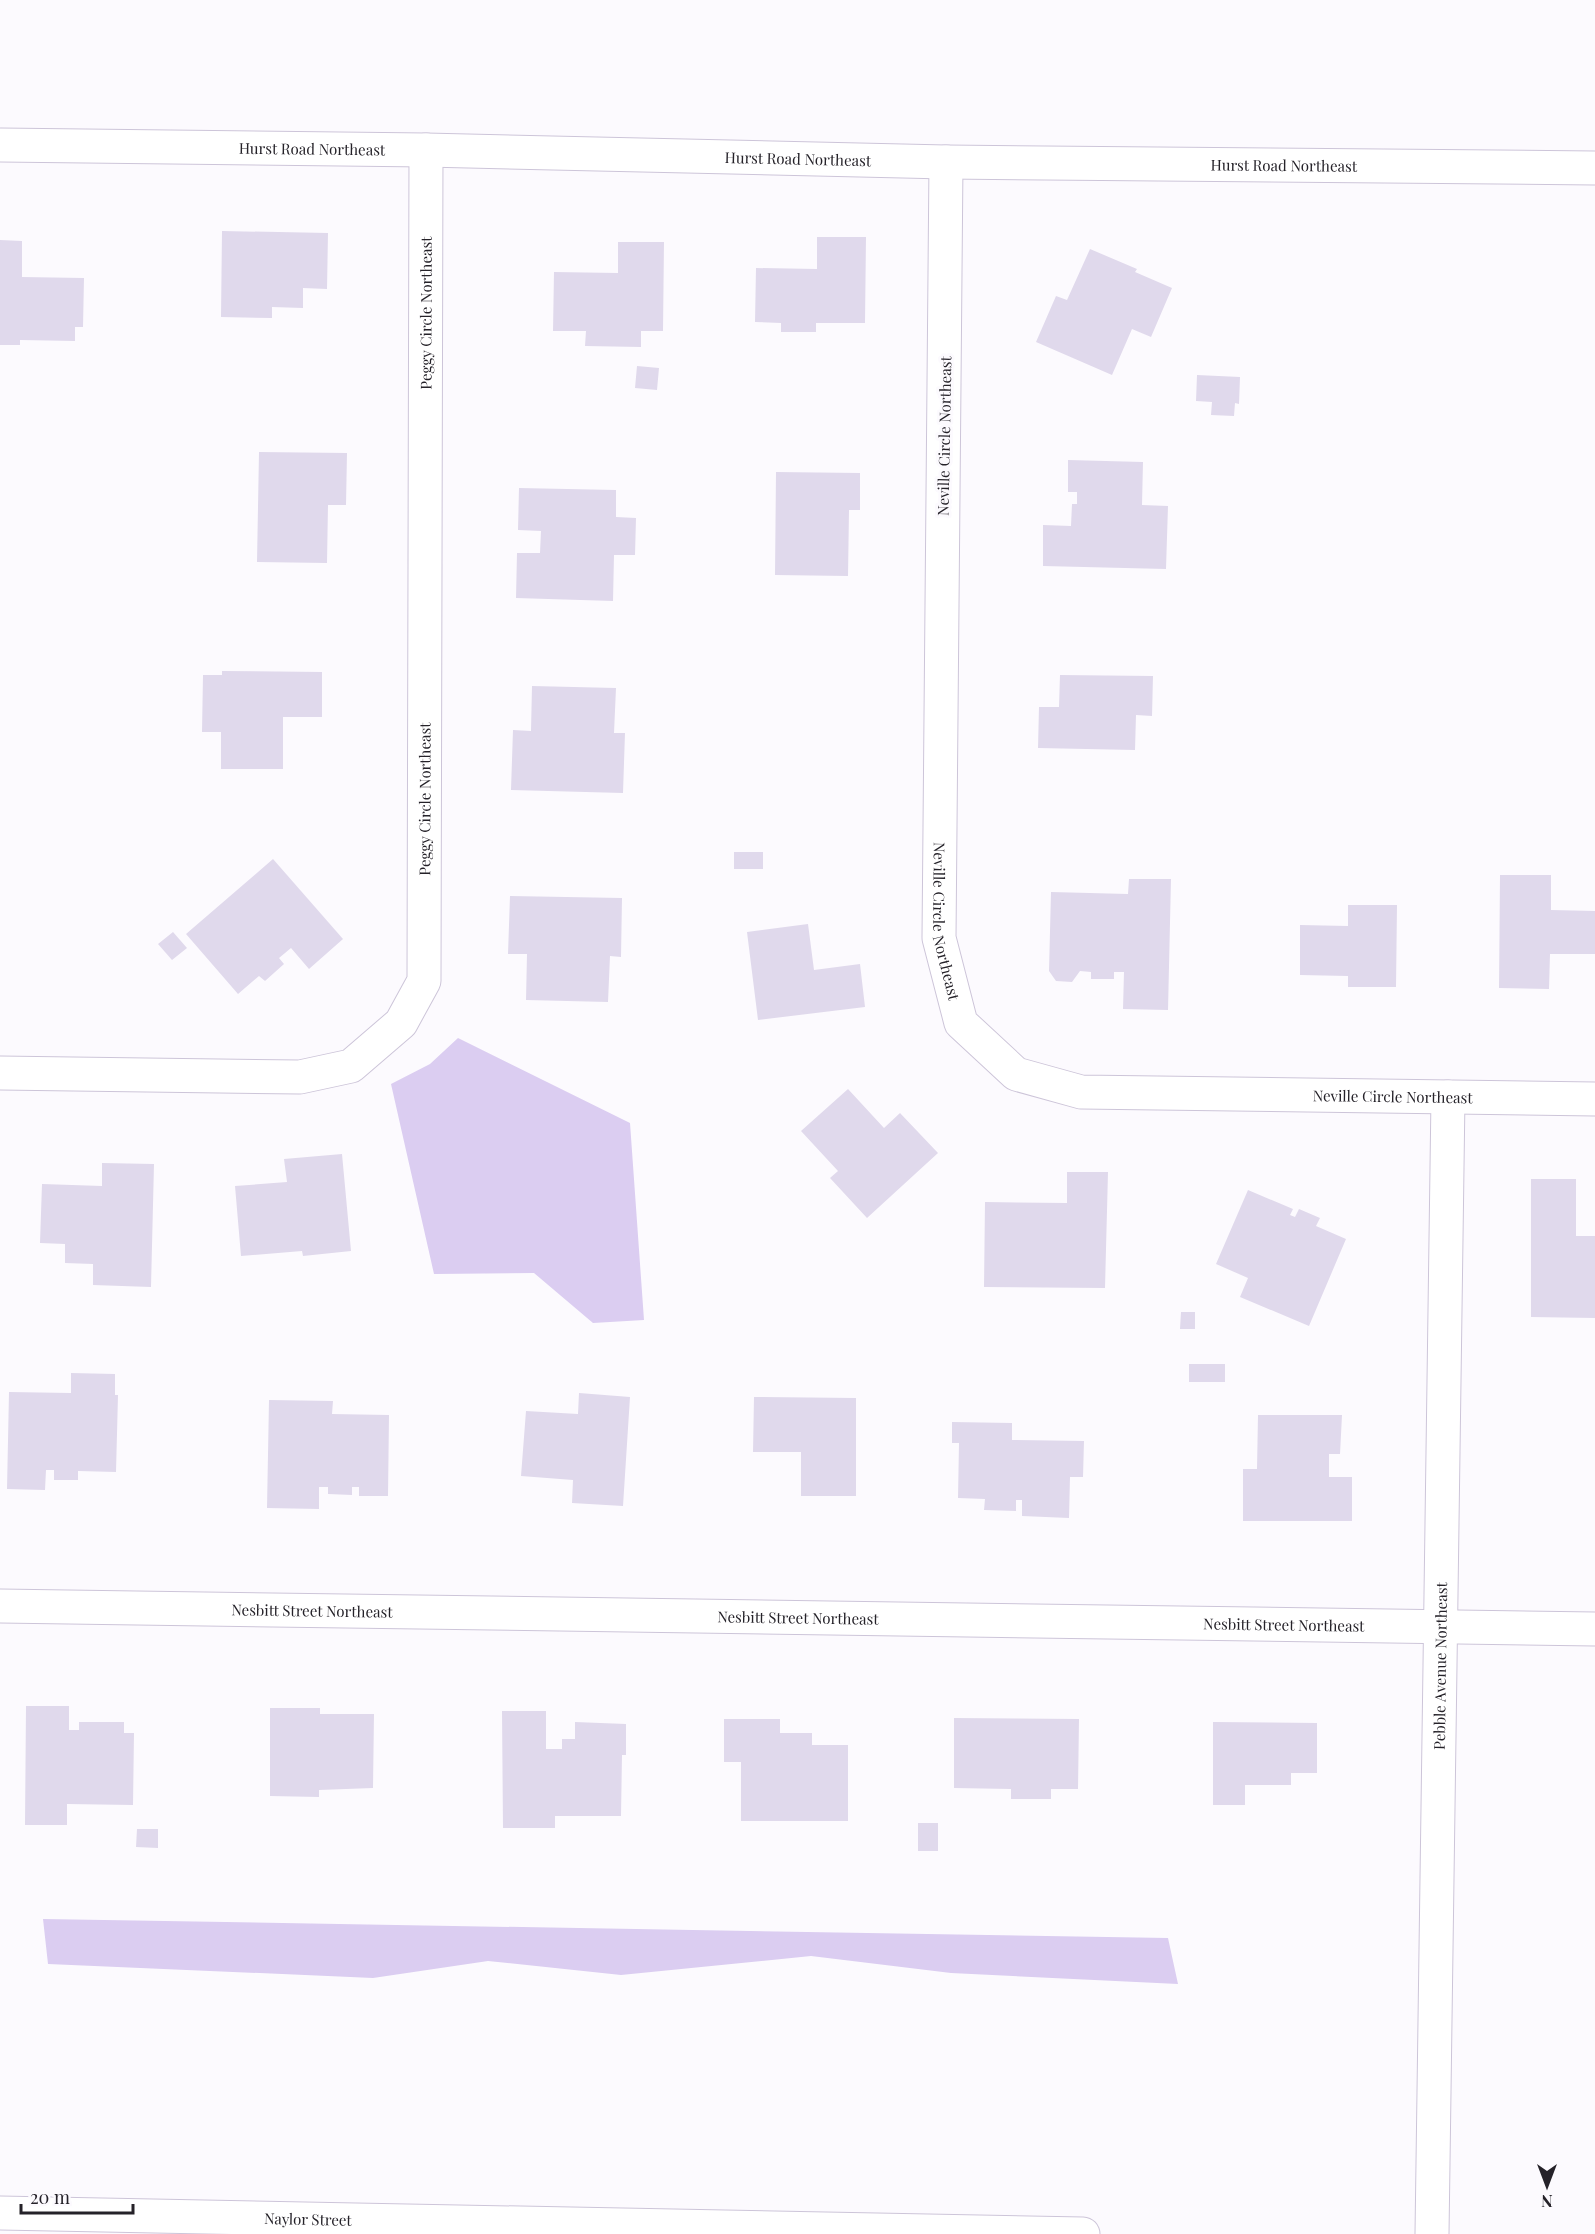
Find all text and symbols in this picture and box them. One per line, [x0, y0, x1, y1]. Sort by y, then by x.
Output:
street label: Hurst Road Northeast [239, 138, 386, 160]
street label: Hurst Road Northeast [724, 147, 872, 170]
street label: Hurst Road Northeast [1210, 154, 1358, 176]
street label: Peggy Circle Northeast [415, 236, 436, 390]
street label: Neville Circle Northeast [933, 355, 955, 516]
street label: Peggy Circle Northeast [414, 722, 435, 876]
street label: Neville Circle Northeast [929, 842, 965, 1003]
street label: Neville Circle Northeast [1313, 1085, 1473, 1107]
street label: Pebble Avenue Northeast [1429, 1581, 1451, 1750]
street label: Nesbitt Street Northeast [231, 1599, 393, 1622]
street label: Nesbitt Street Northeast [717, 1606, 879, 1629]
street label: Nesbitt Street Northeast [1203, 1613, 1365, 1636]
north arrow [1517, 2156, 1577, 2216]
scale bar [21, 2177, 134, 2215]
text: 20 m [30, 2185, 70, 2209]
text: N [1541, 2191, 1553, 2212]
street label: Naylor Street [264, 2208, 353, 2230]

